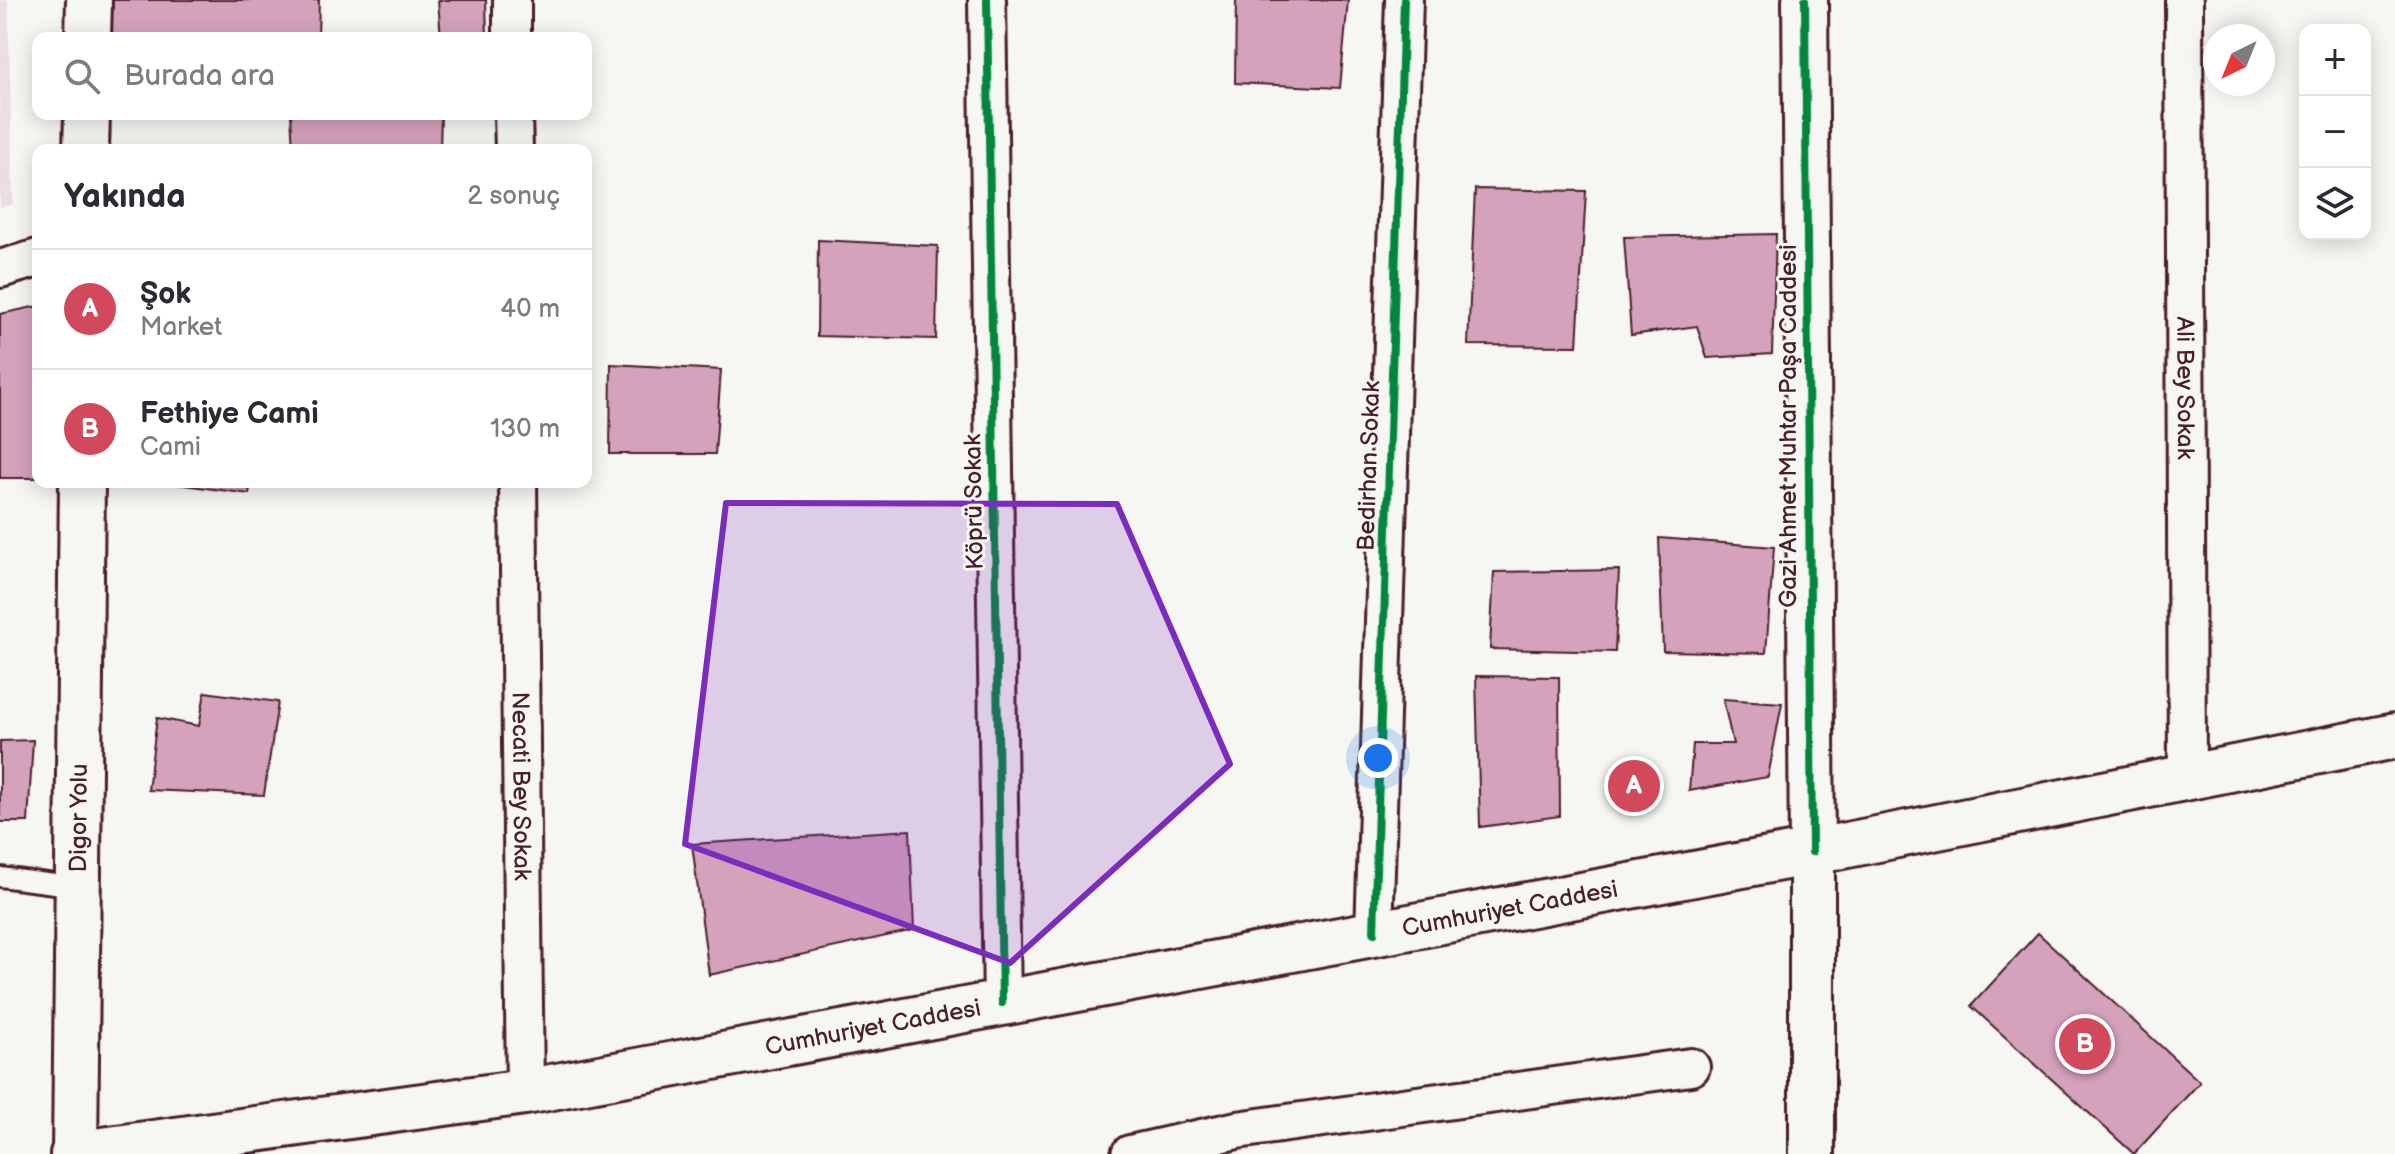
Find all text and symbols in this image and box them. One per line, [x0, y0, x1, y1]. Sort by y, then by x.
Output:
north arrow [2203, 24, 2275, 96]
map controls [2299, 24, 2371, 240]
button: + [2299, 24, 2371, 96]
search box [32, 32, 592, 120]
icon: search [60, 54, 104, 98]
text: Burada ara [124, 58, 275, 94]
button: − [2299, 96, 2371, 168]
button: layers [2299, 168, 2371, 240]
text: Yakında [64, 176, 186, 217]
text: 2 sonuç [467, 181, 560, 212]
street label: Gazi Ahmet Muhtar Paşa Caddesi [1774, 244, 1803, 608]
text: Şok [140, 276, 191, 312]
text: A [82, 294, 98, 325]
text: 40 m [500, 294, 560, 325]
text: Market [140, 312, 222, 343]
street label: Ali Bey Sokak [2171, 317, 2200, 460]
street label: Bedirhan Sokak [1352, 380, 1386, 551]
text: Fethiye Cami [140, 396, 319, 432]
text: B [81, 414, 99, 445]
text: 130 m [490, 414, 560, 445]
text: Cami [140, 432, 201, 463]
street label: Köprü Sokak [958, 434, 990, 570]
street label: Necati Bey Sokak [506, 691, 537, 881]
your location [1358, 738, 1398, 778]
pin: A [1608, 756, 1660, 816]
street label: Digor Yolu [63, 764, 94, 873]
street label: Cumhuriyet Caddesi [1400, 874, 1620, 943]
street label: Cumhuriyet Caddesi [763, 993, 983, 1061]
pin: B [2059, 1014, 2111, 1074]

